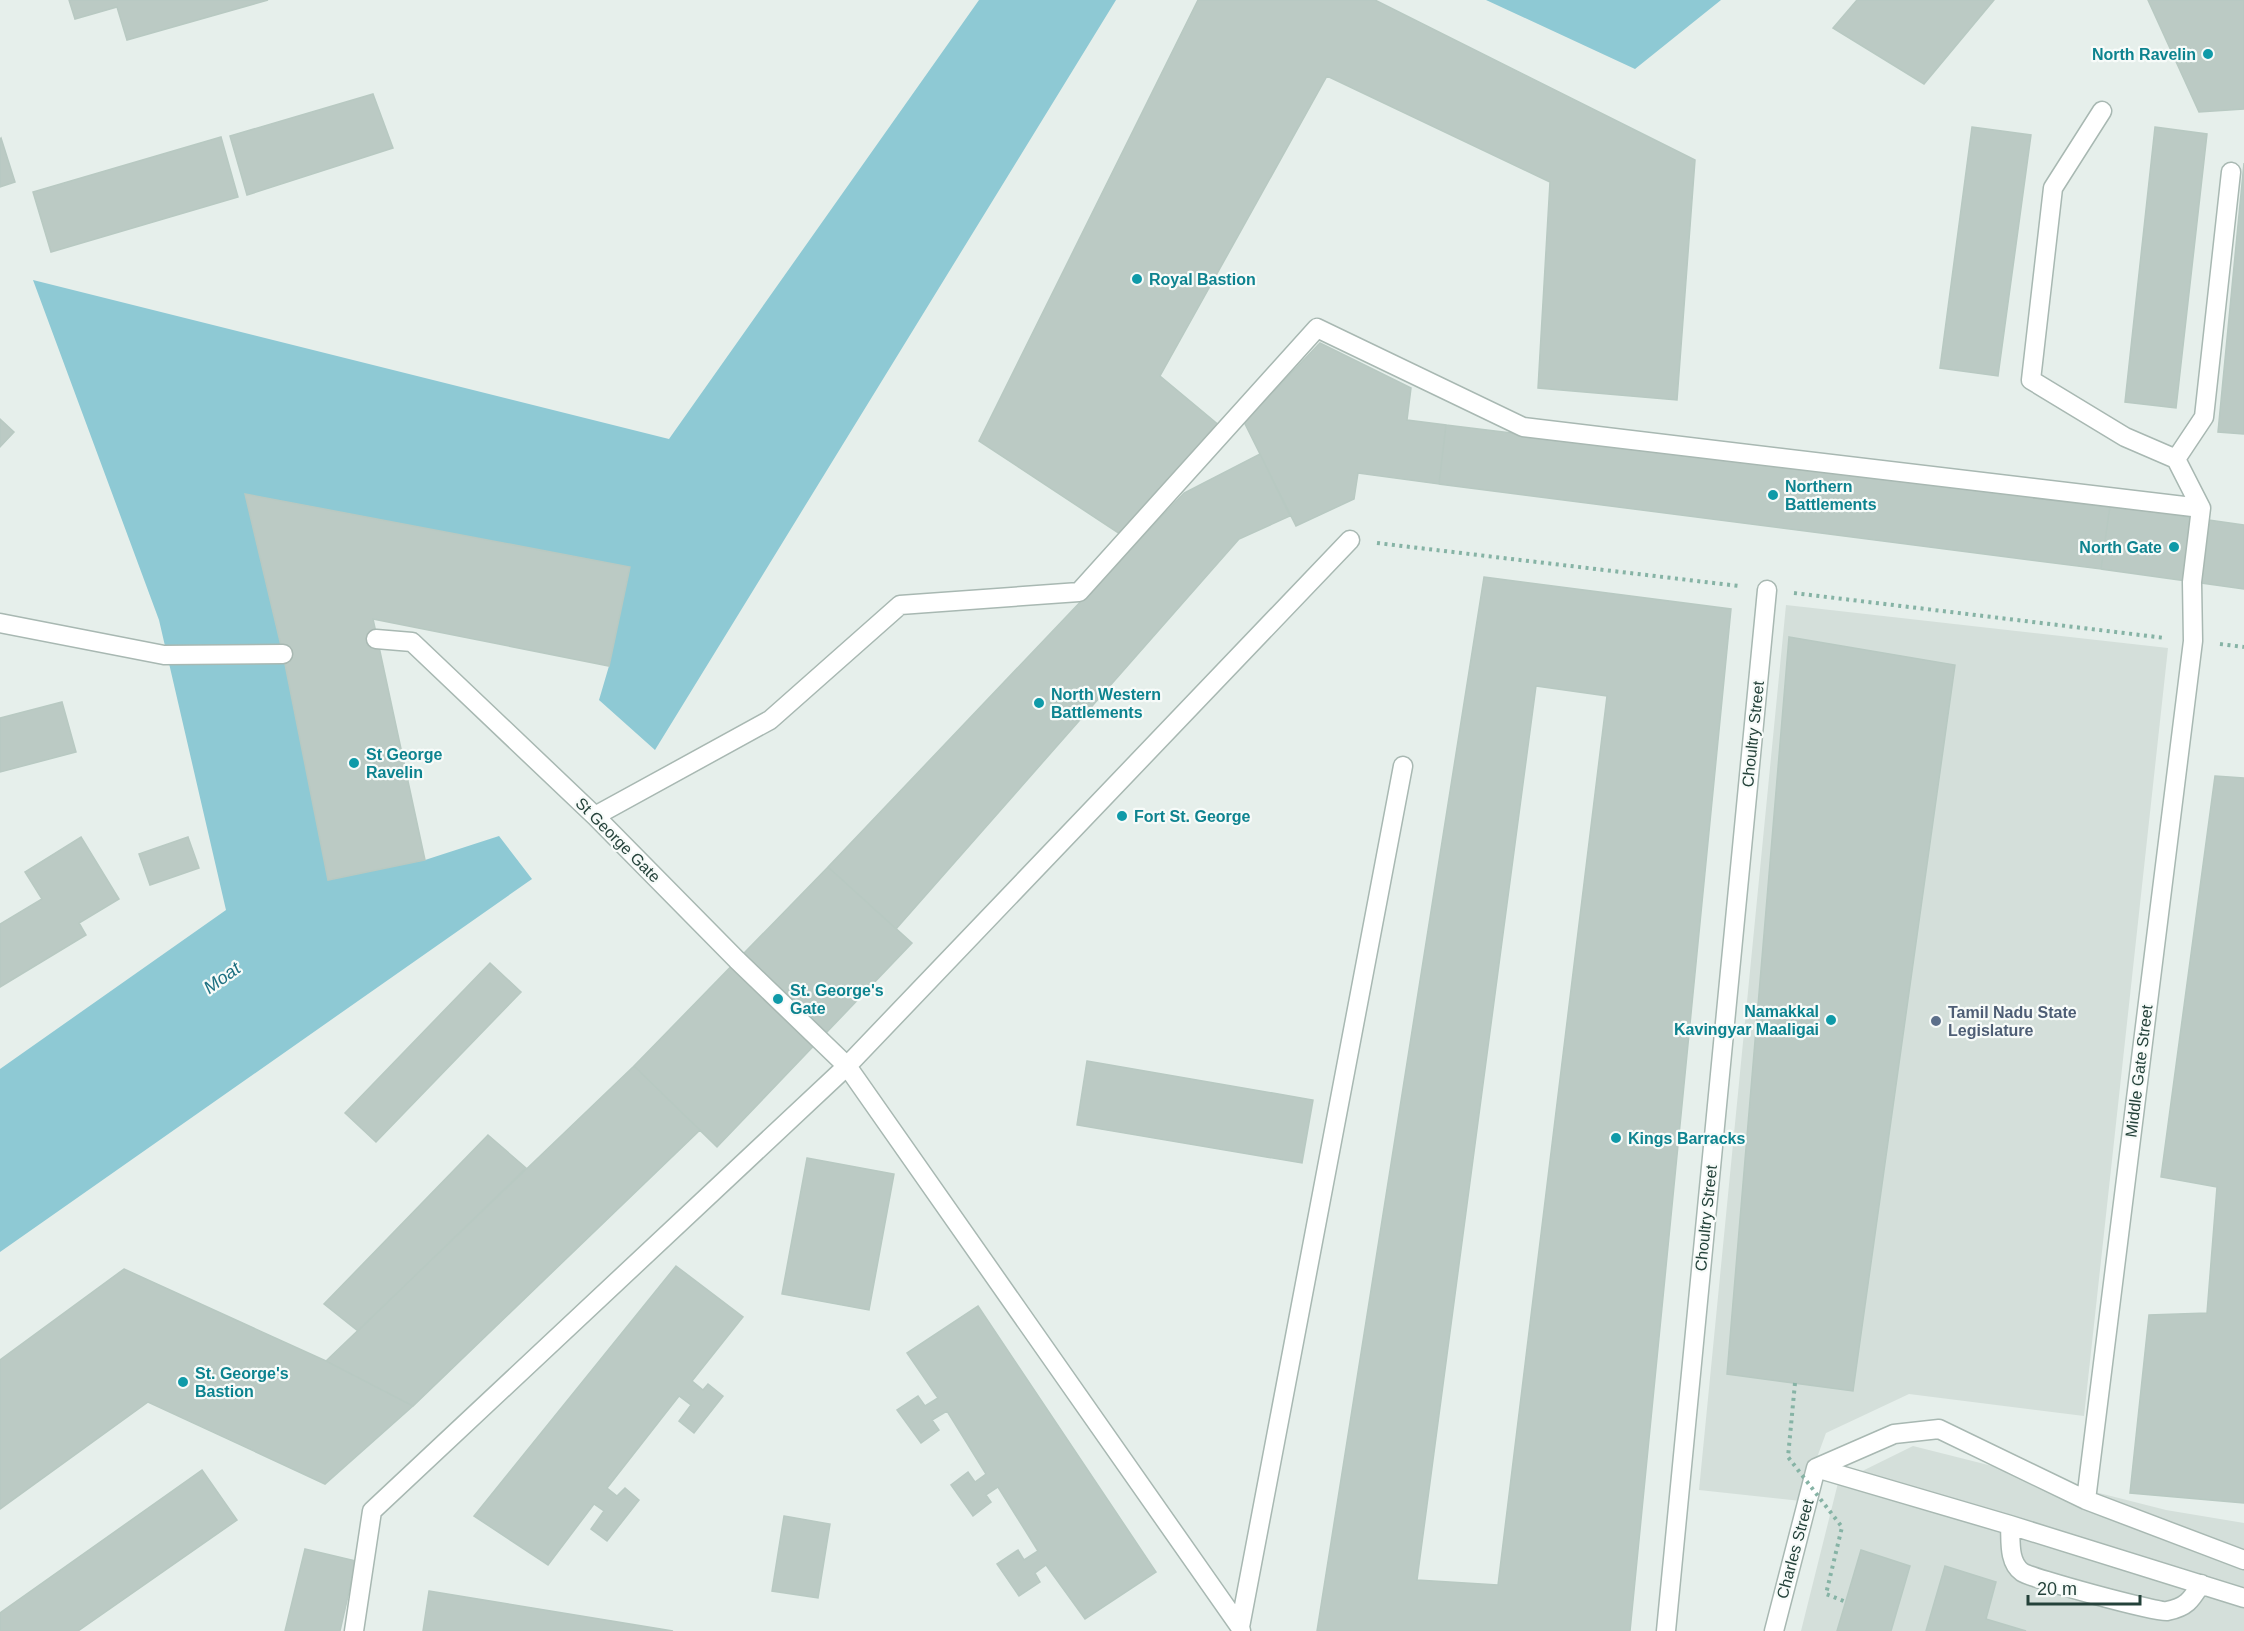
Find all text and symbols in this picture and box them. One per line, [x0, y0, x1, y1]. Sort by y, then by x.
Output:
place label: North Ravelin [2092, 46, 2196, 63]
marker: North Ravelin [2201, 47, 2215, 61]
place label: Royal Bastion [1149, 271, 1256, 288]
marker: Royal Bastion [1130, 272, 1144, 286]
place label: Northern Battlements [1785, 478, 1877, 513]
marker: Northern Battlements [1766, 488, 1780, 502]
place label: North Gate [2079, 539, 2162, 556]
marker: North Gate [2167, 540, 2181, 554]
street label: Choultry Street [1739, 680, 1767, 788]
place label: North Western Battlements [1051, 686, 1161, 721]
marker: North Western Battlements [1032, 696, 1046, 710]
place label: St George Ravelin [366, 746, 443, 781]
marker: St George Ravelin [347, 756, 361, 770]
street label: St George Gate [572, 794, 664, 886]
place label: Fort St. George [1134, 808, 1251, 825]
marker: Fort St. George [1115, 809, 1129, 823]
water label: Moat [200, 958, 245, 998]
place label: St. George's Gate [790, 982, 884, 1017]
marker: St. George's Gate [771, 992, 785, 1006]
place label: Namakkal Kavingyar Maaligai [1674, 1003, 1819, 1038]
street label: Middle Gate Street [2122, 1003, 2156, 1138]
place label: Tamil Nadu State Legislature [1948, 1004, 2077, 1039]
marker: Namakkal Kavingyar Maaligai [1824, 1013, 1838, 1027]
marker: Tamil Nadu State Legislature [1929, 1014, 1943, 1028]
place label: Kings Barracks [1628, 1130, 1745, 1147]
marker: Kings Barracks [1609, 1131, 1623, 1145]
street label: Choultry Street [1692, 1164, 1720, 1272]
place label: St. George's Bastion [195, 1365, 289, 1400]
marker: St. George's Bastion [176, 1375, 190, 1389]
street label: Charles Street [1774, 1497, 1817, 1601]
scale bar [2028, 1568, 2140, 1606]
text: 20 m [2037, 1579, 2077, 1599]

